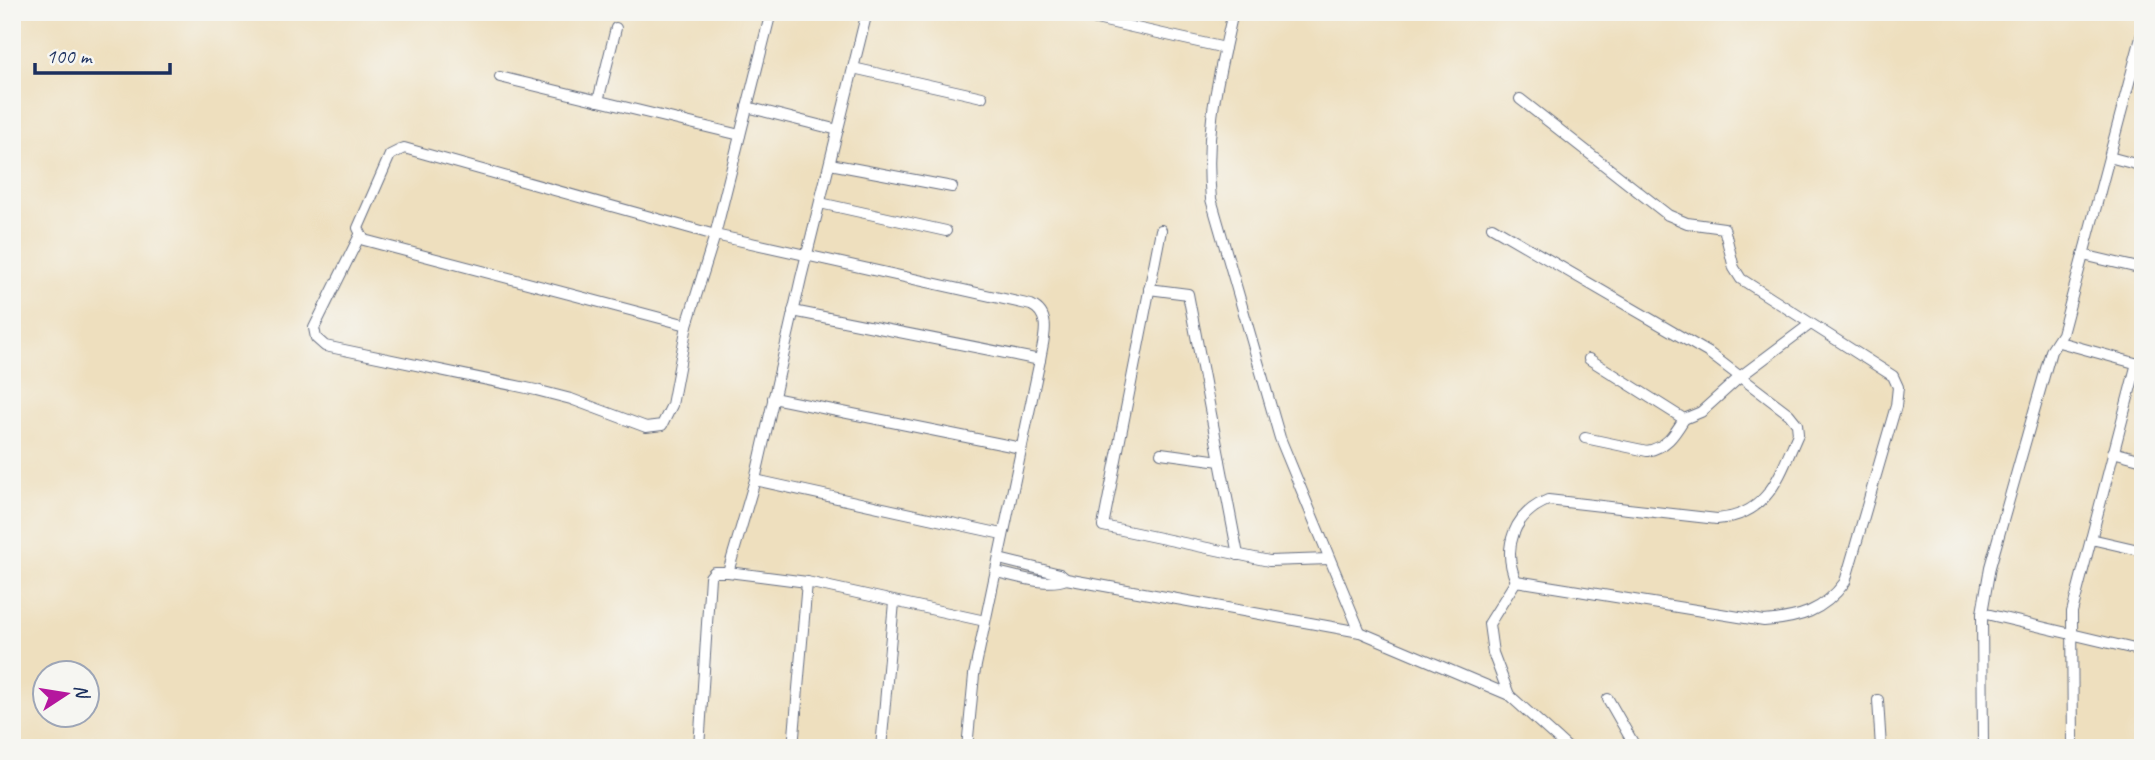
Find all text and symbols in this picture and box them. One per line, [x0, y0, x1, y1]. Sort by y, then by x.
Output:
scale bar [35, 32, 170, 76]
text: 100 m [46, 43, 93, 69]
north arrow [32, 658, 102, 728]
text: N [69, 682, 95, 702]

